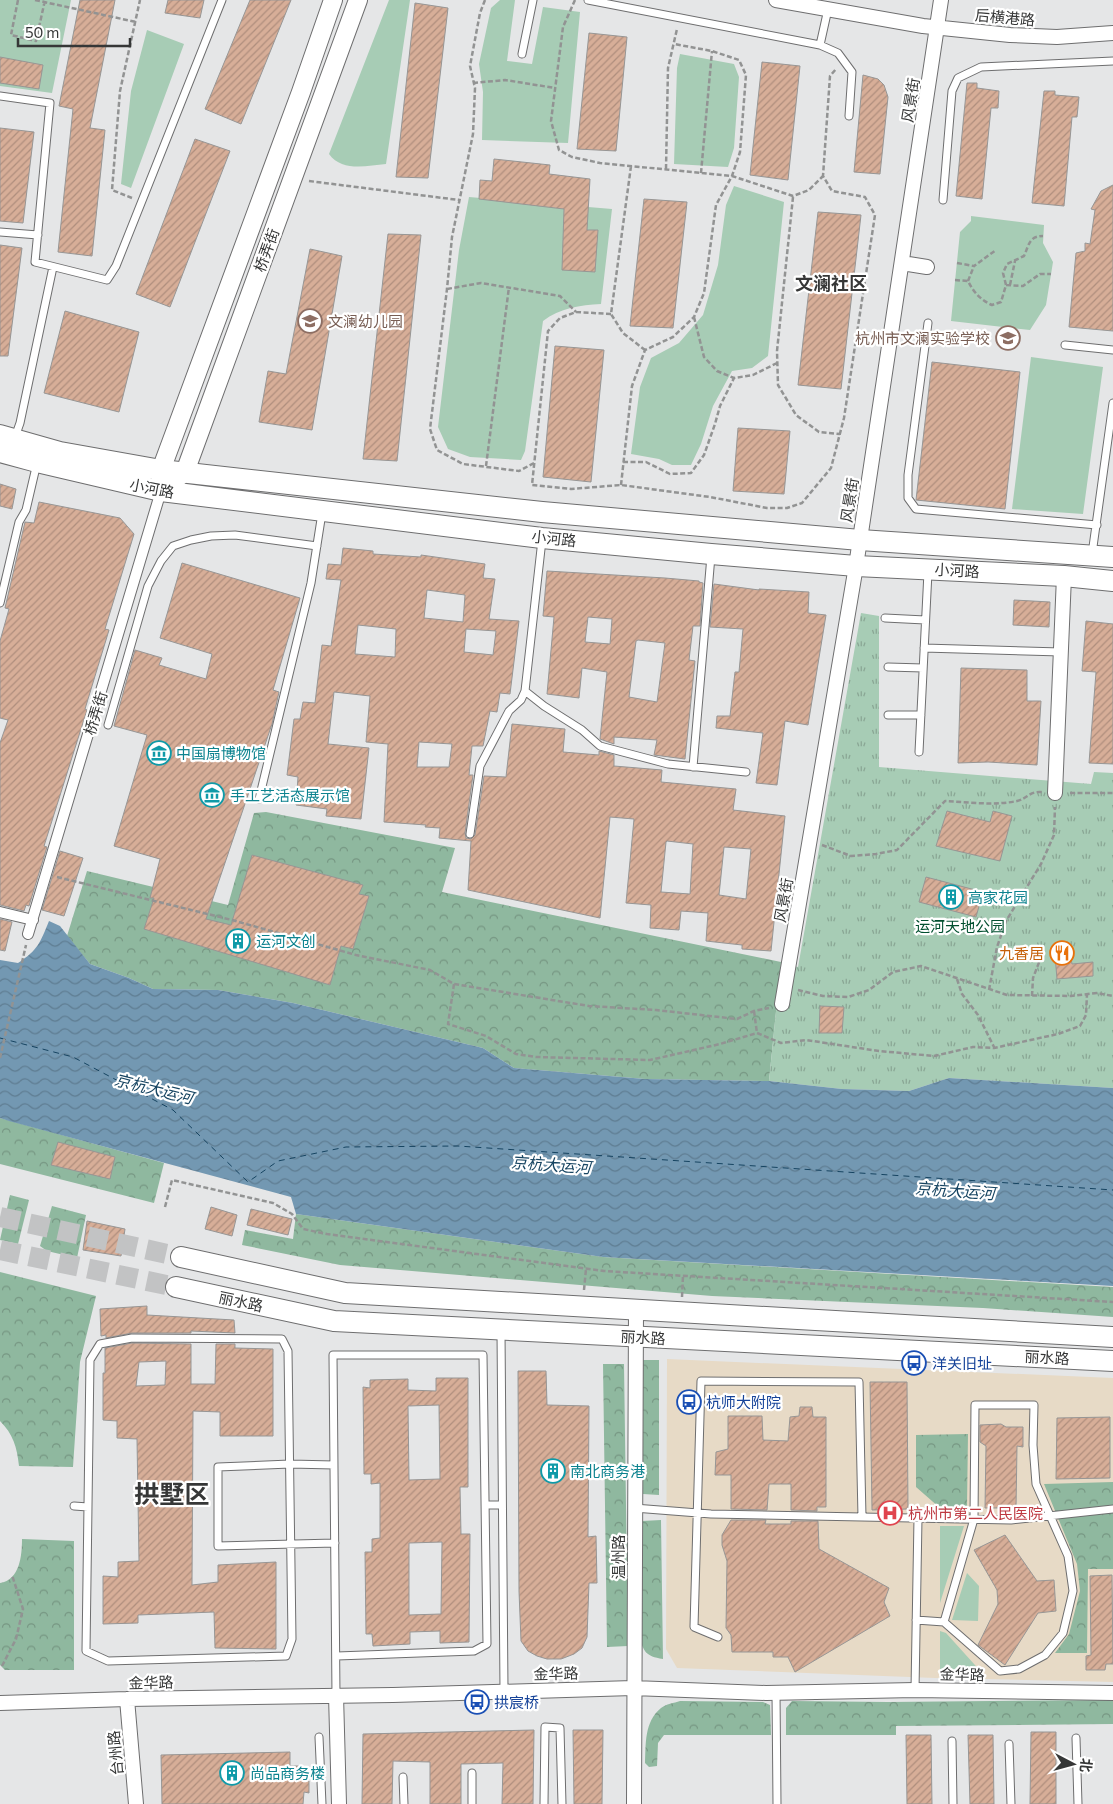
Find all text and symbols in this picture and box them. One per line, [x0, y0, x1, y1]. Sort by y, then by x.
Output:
street label: 后横港路 [974, 5, 1036, 29]
scale bar [18, 15, 130, 47]
text: 50 m [25, 23, 59, 41]
street label: 风景街 [898, 76, 922, 124]
street label: 桥弄街 [250, 226, 282, 274]
district label: 文澜社区 [795, 272, 867, 294]
school or university icon: 文澜幼儿园 [297, 308, 323, 334]
place label: 文澜幼儿园 [328, 312, 403, 330]
school or university icon: 杭州市文澜实验学校 [995, 325, 1021, 351]
place label: 杭州市文澜实验学校 [855, 329, 990, 347]
street label: 小河路 [128, 475, 176, 501]
street label: 风景街 [837, 476, 861, 524]
street label: 小河路 [531, 527, 577, 549]
street label: 小河路 [934, 560, 980, 580]
street label: 桥弄街 [80, 689, 110, 737]
museum icon: 中国扇博物馆 [146, 740, 172, 766]
place label: 中国扇博物馆 [176, 744, 266, 762]
museum icon: 手工艺活态展示馆 [199, 782, 225, 808]
place label: 手工艺活态展示馆 [230, 786, 350, 804]
street label: 风景街 [770, 876, 796, 924]
building icon: 高家花园 [938, 884, 964, 910]
place label: 高家花园 [968, 888, 1028, 906]
park label: 运河天地公园 [915, 917, 1005, 935]
building icon: 运河文创 [225, 928, 251, 954]
place label: 运河文创 [256, 932, 316, 950]
restaurant icon: 九香居 [1049, 940, 1075, 966]
place label: 九香居 [999, 944, 1044, 962]
water label: 京杭大运河 [113, 1069, 198, 1108]
water label: 京杭大运河 [510, 1152, 595, 1176]
water label: 京杭大运河 [914, 1178, 999, 1202]
street label: 丽水路 [217, 1288, 265, 1314]
street label: 丽水路 [620, 1327, 666, 1347]
street label: 丽水路 [1024, 1347, 1070, 1367]
bus stop icon: 洋关旧址 [901, 1350, 927, 1376]
place label: 洋关旧址 [932, 1354, 992, 1372]
bus stop icon: 杭师大附院 [676, 1389, 702, 1415]
place label: 杭师大附院 [706, 1393, 781, 1411]
building icon: 南北商务港 [540, 1458, 566, 1484]
place label: 南北商务港 [570, 1462, 645, 1480]
district label: 拱墅区 [134, 1478, 210, 1508]
hospital icon: 杭州市第二人民医院 [877, 1500, 903, 1526]
place label: 杭州市第二人民医院 [908, 1504, 1043, 1522]
street label: 温州路 [609, 1534, 627, 1580]
street label: 金华路 [533, 1664, 579, 1682]
street label: 金华路 [939, 1665, 985, 1683]
street label: 金华路 [128, 1673, 174, 1691]
bus stop icon: 拱宸桥 [464, 1689, 490, 1715]
place label: 拱宸桥 [494, 1693, 539, 1711]
street label: 台州路 [104, 1730, 126, 1776]
north arrow [1048, 1739, 1098, 1789]
text: 北 [1077, 1758, 1096, 1773]
building icon: 尚品商务楼 [219, 1760, 245, 1786]
place label: 尚品商务楼 [250, 1764, 325, 1782]

